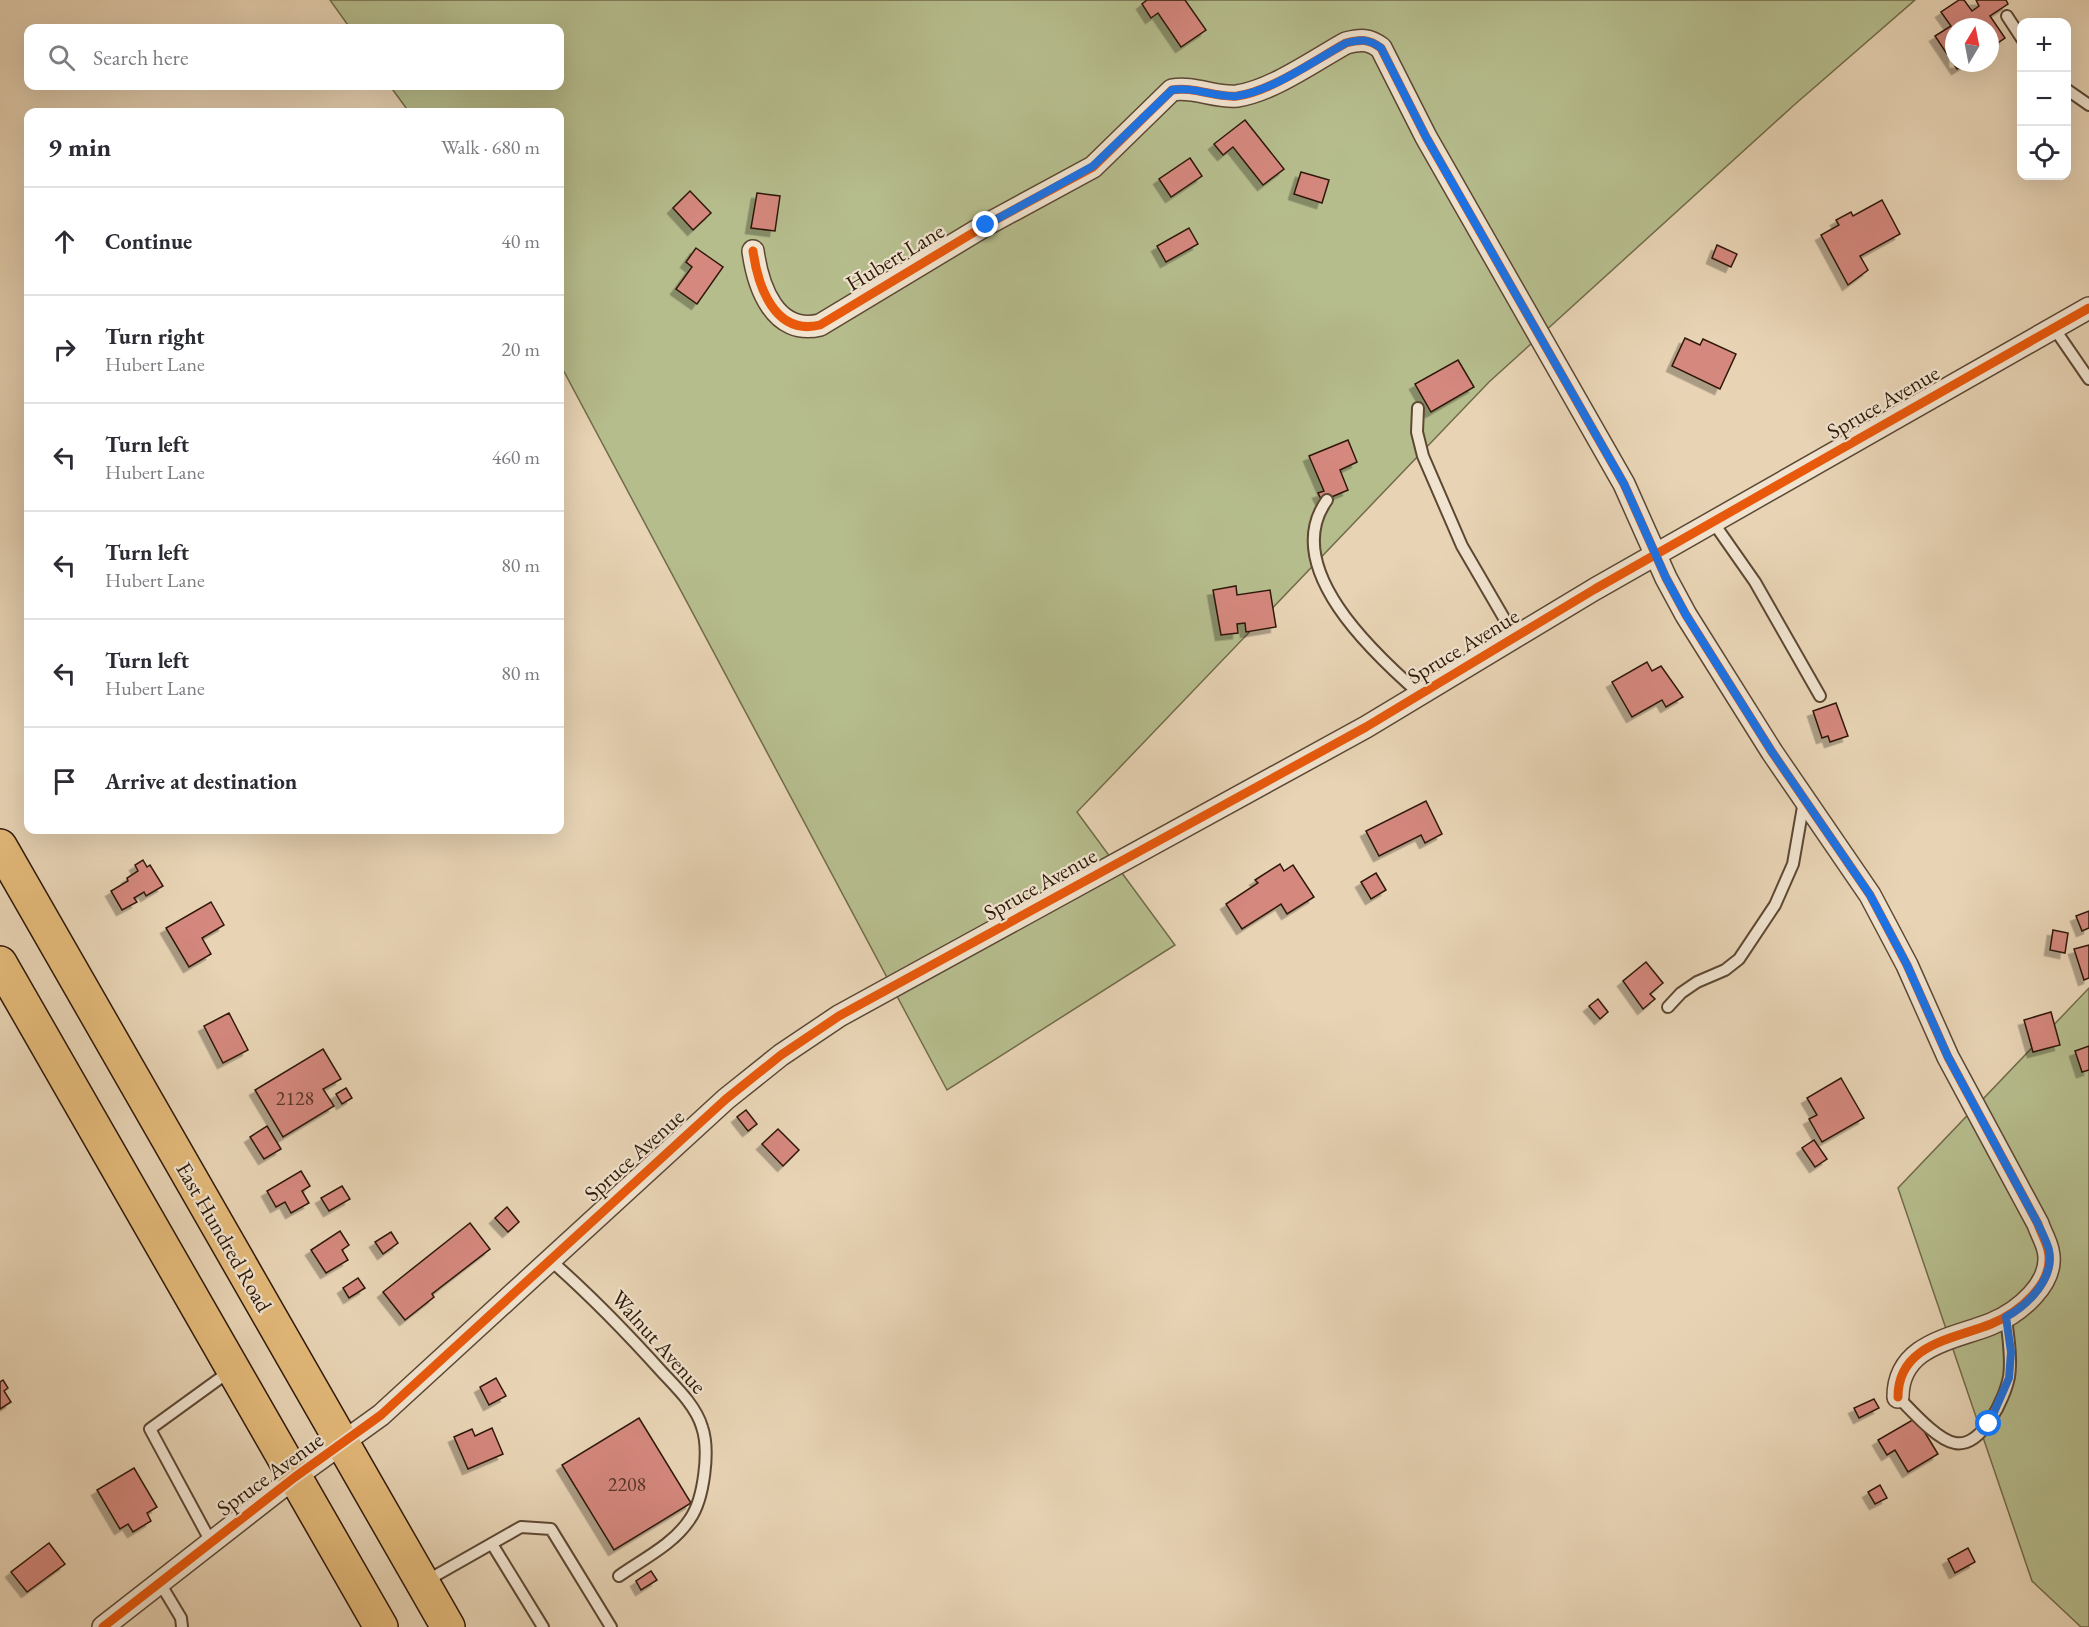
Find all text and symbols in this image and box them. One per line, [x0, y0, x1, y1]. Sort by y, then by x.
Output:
north arrow [1945, 18, 1999, 72]
map controls [2017, 18, 2071, 180]
button: + [2017, 18, 2071, 72]
search box [24, 24, 564, 90]
icon: search [45, 41, 78, 74]
text: Search here [93, 43, 188, 72]
button: − [2017, 72, 2071, 126]
button: locate [2017, 126, 2071, 180]
text: 9 min [48, 130, 111, 164]
text: Walk · 680 m [441, 134, 540, 160]
route end [972, 211, 998, 237]
street label: Hubert Lane [840, 216, 950, 298]
icon: ahead [48, 225, 81, 258]
text: Continue [105, 227, 192, 256]
text: 40 m [501, 228, 540, 254]
text: Turn right [105, 322, 204, 351]
icon: right [48, 333, 81, 366]
text: 20 m [501, 336, 540, 362]
text: Hubert Lane [105, 351, 205, 377]
street label: Spruce Avenue [1822, 358, 1945, 446]
text: Turn left [105, 430, 189, 459]
icon: left [48, 441, 81, 474]
text: 460 m [492, 444, 540, 470]
text: Hubert Lane [105, 459, 205, 485]
text: Turn left [105, 538, 189, 567]
icon: left [48, 549, 81, 582]
text: 80 m [501, 552, 540, 578]
text: Hubert Lane [105, 567, 205, 593]
street label: Spruce Avenue [1402, 601, 1524, 691]
text: Turn left [105, 646, 189, 675]
icon: left [48, 657, 81, 690]
text: 80 m [501, 660, 540, 686]
text: Hubert Lane [105, 675, 205, 701]
icon: arrive [48, 765, 81, 798]
text: Arrive at destination [105, 767, 297, 796]
street label: Spruce Avenue [978, 841, 1102, 927]
house number: 2128 [276, 1085, 314, 1111]
street label: Spruce Avenue [578, 1102, 691, 1208]
street label: East Hundred Road [169, 1157, 279, 1318]
street label: Walnut Avenue [605, 1284, 713, 1400]
route start [1975, 1410, 2001, 1436]
street label: Spruce Avenue [211, 1425, 330, 1523]
house number: 2208 [608, 1471, 646, 1497]

